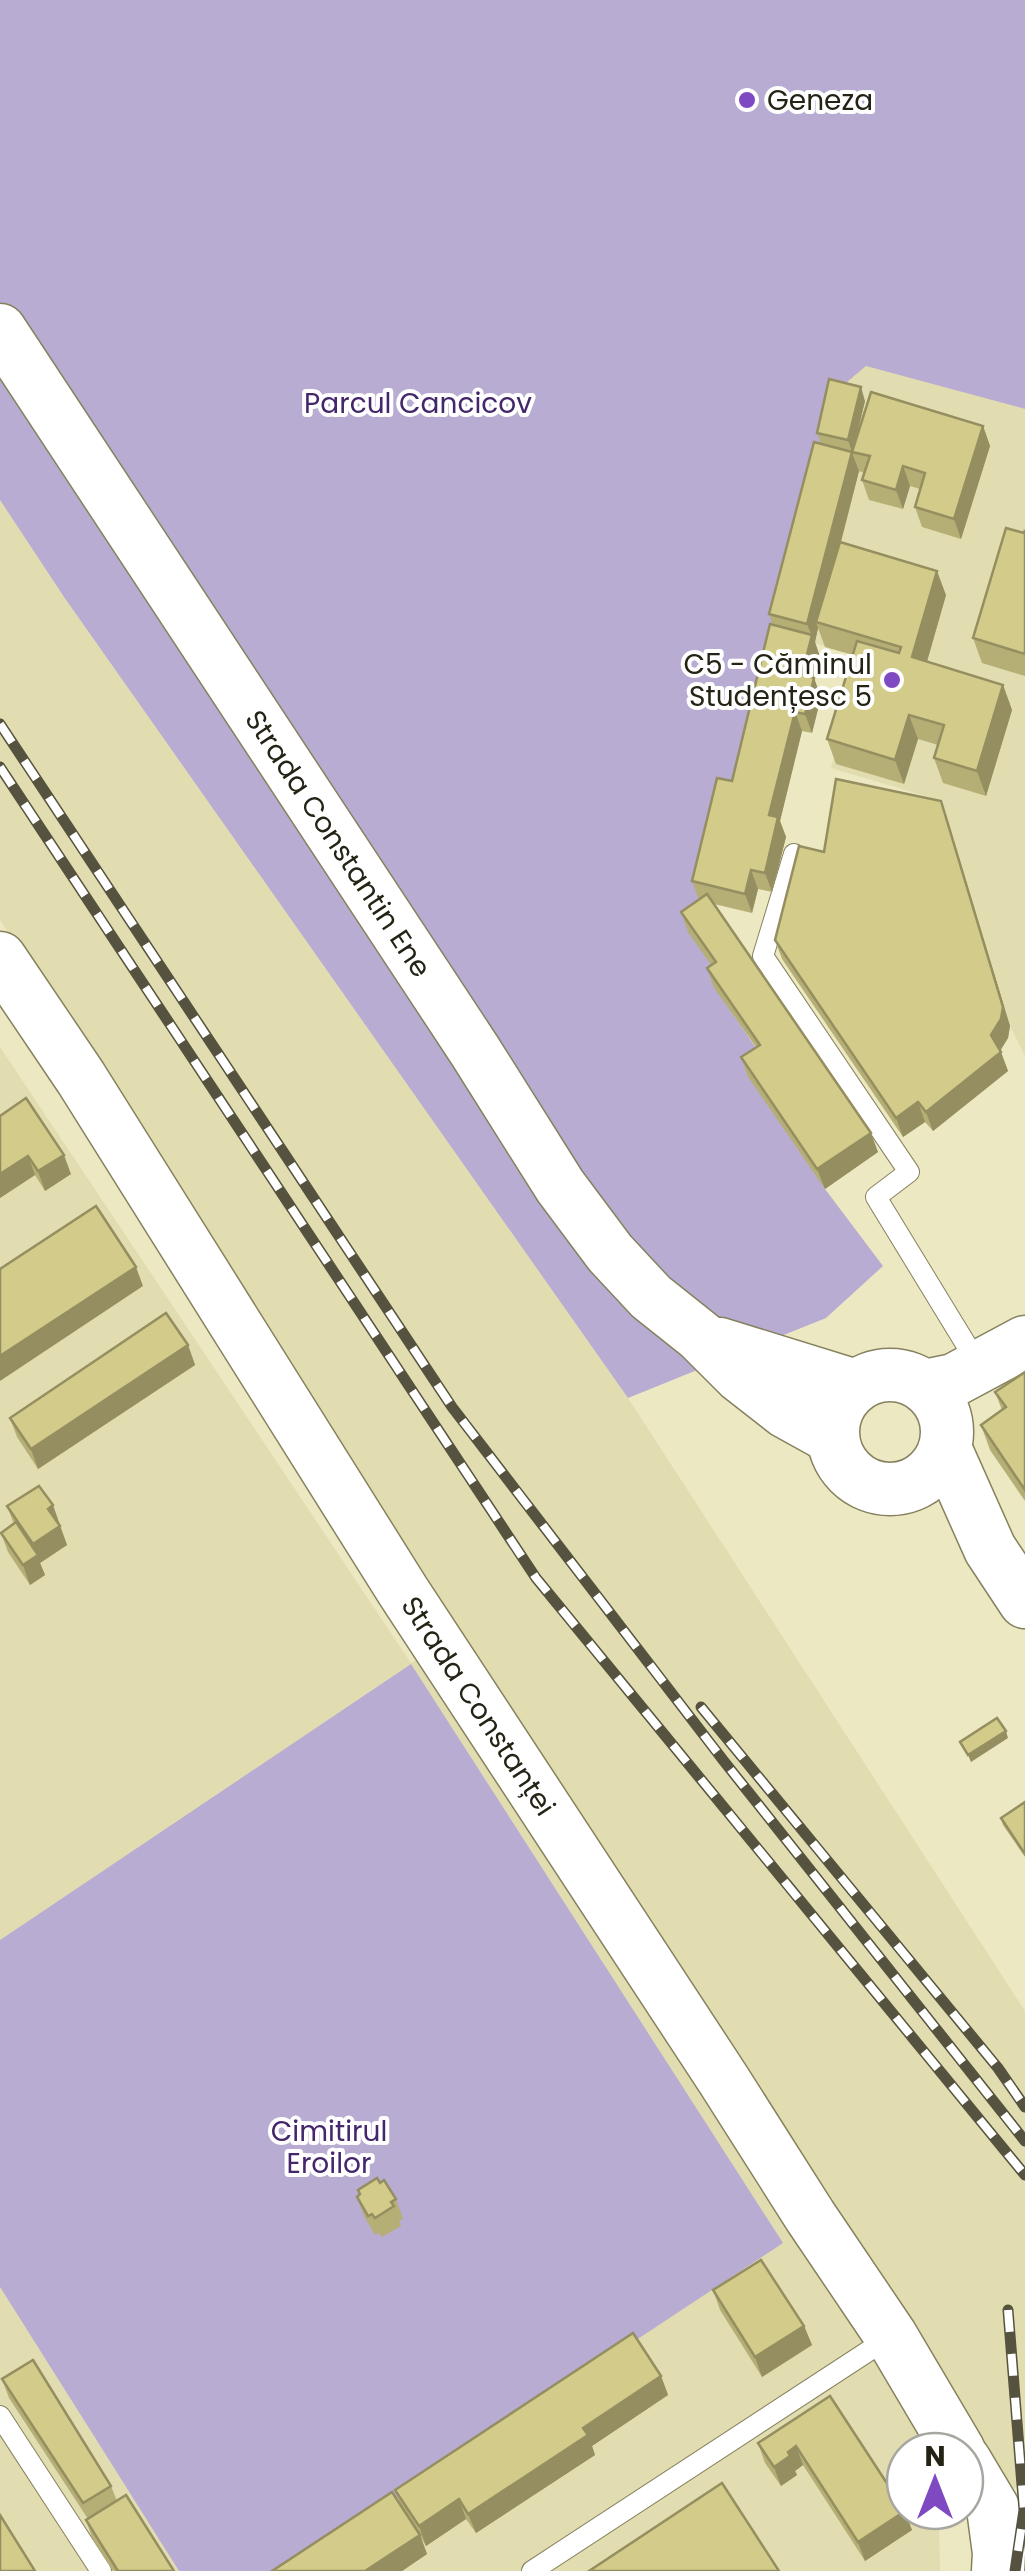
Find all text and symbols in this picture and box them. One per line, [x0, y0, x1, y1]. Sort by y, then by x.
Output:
place label: Geneza [767, 81, 873, 120]
marker: Geneza [736, 89, 758, 111]
park label: Parcul Cancicov [304, 384, 532, 423]
place label: C5 - Căminul Studențesc 5 [683, 645, 872, 716]
marker: C5 - Căminul Studențesc 5 [881, 669, 903, 691]
street label: Strada Constantin Ene [236, 702, 441, 985]
street label: Strada Constanței [392, 1589, 565, 1823]
park label: Cimitirul Eroilor [271, 2112, 387, 2183]
north arrow [885, 2431, 985, 2531]
text: N [924, 2437, 946, 2476]

